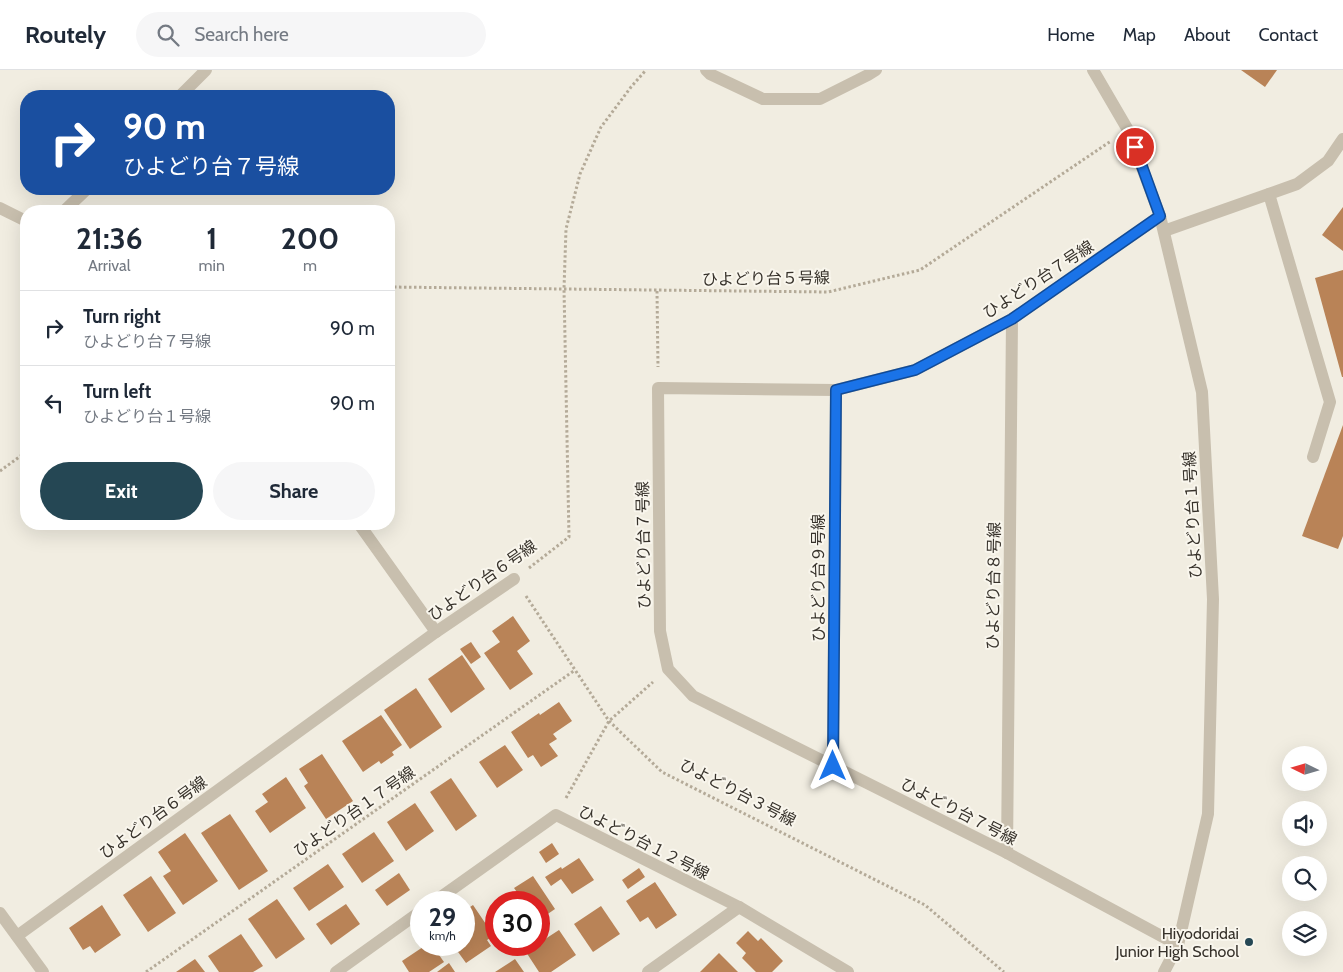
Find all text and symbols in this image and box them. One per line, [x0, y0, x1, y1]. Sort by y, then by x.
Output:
search box [136, 12, 486, 57]
text: Routely [25, 20, 106, 49]
icon: search [154, 21, 182, 49]
text: Search here [194, 23, 289, 46]
text: Home [1047, 24, 1095, 46]
text: Map [1123, 24, 1156, 46]
text: About [1184, 24, 1230, 46]
text: Contact [1258, 24, 1318, 46]
text: 90 m [123, 105, 206, 148]
icon: right [40, 110, 105, 175]
pin [1114, 126, 1156, 168]
icon: arrive [1121, 133, 1149, 161]
text: ひよどり台７号線 [123, 153, 299, 180]
text: 21:36 [76, 220, 143, 257]
text: 1 [206, 220, 217, 257]
text: 200 [281, 220, 339, 257]
street label: ひよどり台７号線 [979, 237, 1097, 322]
text: Arrival [88, 256, 131, 275]
text: min [199, 256, 225, 275]
text: m [303, 256, 317, 275]
street label: ひよどり台５号線 [702, 268, 830, 289]
text: Turn right [83, 305, 161, 328]
icon: right [40, 314, 68, 342]
text: 90 m [330, 317, 375, 340]
text: ひよどり台７号線 [83, 332, 211, 351]
text: Turn left [83, 380, 151, 403]
icon: left [40, 389, 68, 417]
text: 90 m [330, 392, 375, 415]
text: ひよどり台１号線 [83, 407, 211, 426]
street label: ひよどり台１号線 [1180, 451, 1205, 579]
button: Exit [40, 462, 203, 520]
button: Share [213, 462, 375, 520]
street label: ひよどり台７号線 [633, 481, 654, 609]
street label: ひよどり台９号線 [809, 514, 828, 642]
street label: ひよどり台８号線 [983, 522, 1004, 650]
street label: ひよどり台６号線 [424, 536, 540, 625]
position arrow [806, 739, 858, 791]
north arrow [1282, 746, 1328, 791]
map controls [1282, 746, 1327, 956]
street label: ひよどり台３号線 [676, 755, 799, 830]
street label: ひよどり台１７号線 [290, 762, 419, 860]
street label: ひよどり台６号線 [96, 772, 211, 863]
street label: ひよどり台７号線 [897, 774, 1020, 849]
street label: ひよどり台１２号線 [575, 801, 712, 884]
button: sound [1282, 801, 1327, 846]
button: search [1282, 856, 1327, 901]
speed limit sign: 30 [485, 891, 550, 956]
text: 29 [429, 902, 456, 932]
button: layers [1282, 911, 1327, 956]
place label: Hiyodoridai Junior High School [1114, 924, 1239, 961]
text: km/h [429, 928, 456, 943]
marker: Hiyodoridai Junior High School [1243, 936, 1255, 948]

